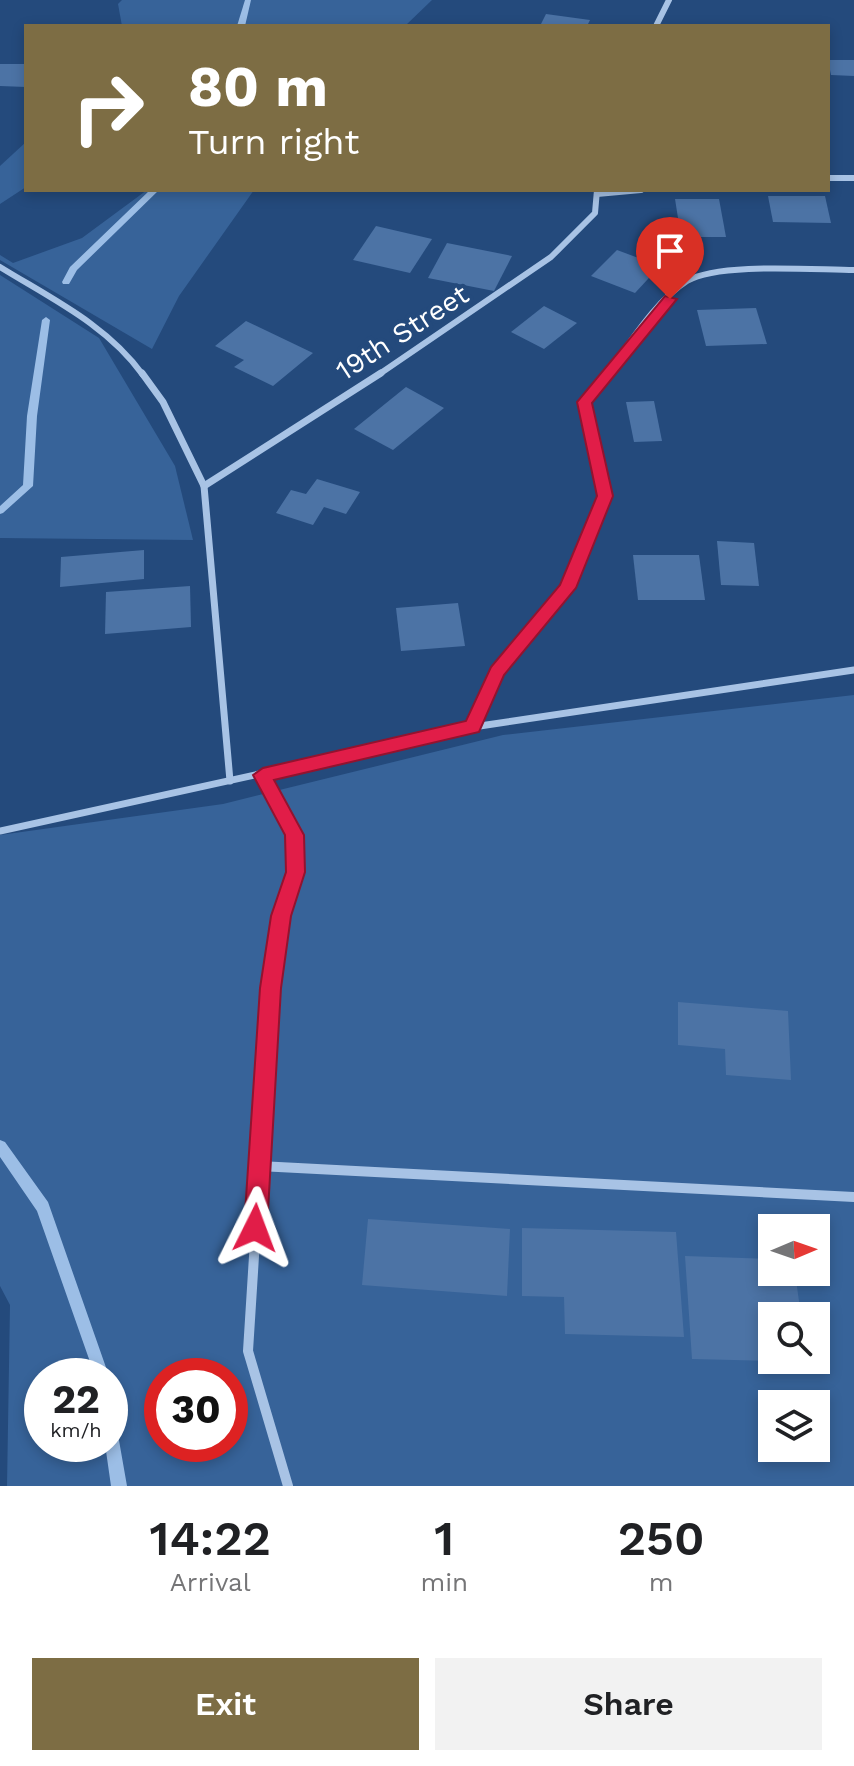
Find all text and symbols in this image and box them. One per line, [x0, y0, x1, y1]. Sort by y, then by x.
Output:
text: 80 m [188, 54, 328, 120]
icon: right [56, 56, 160, 160]
text: Turn right [188, 121, 359, 163]
pin [636, 217, 704, 299]
icon: arrive [648, 229, 692, 273]
street label: 19th Street [330, 277, 475, 387]
position arrow [213, 1186, 297, 1270]
north arrow [758, 1214, 830, 1286]
map controls [758, 1214, 830, 1462]
button: search [758, 1302, 830, 1374]
speed limit sign: 30 [144, 1358, 248, 1462]
text: 22 [52, 1376, 100, 1423]
button: layers [758, 1390, 830, 1462]
text: km/h [50, 1418, 102, 1442]
text: 14:22 [149, 1510, 271, 1567]
text: 1 [434, 1510, 454, 1567]
text: 250 [618, 1510, 705, 1567]
text: Arrival [170, 1567, 251, 1597]
text: min [420, 1567, 468, 1597]
text: m [649, 1567, 673, 1597]
button: Exit [32, 1658, 419, 1750]
button: Share [435, 1658, 822, 1750]

